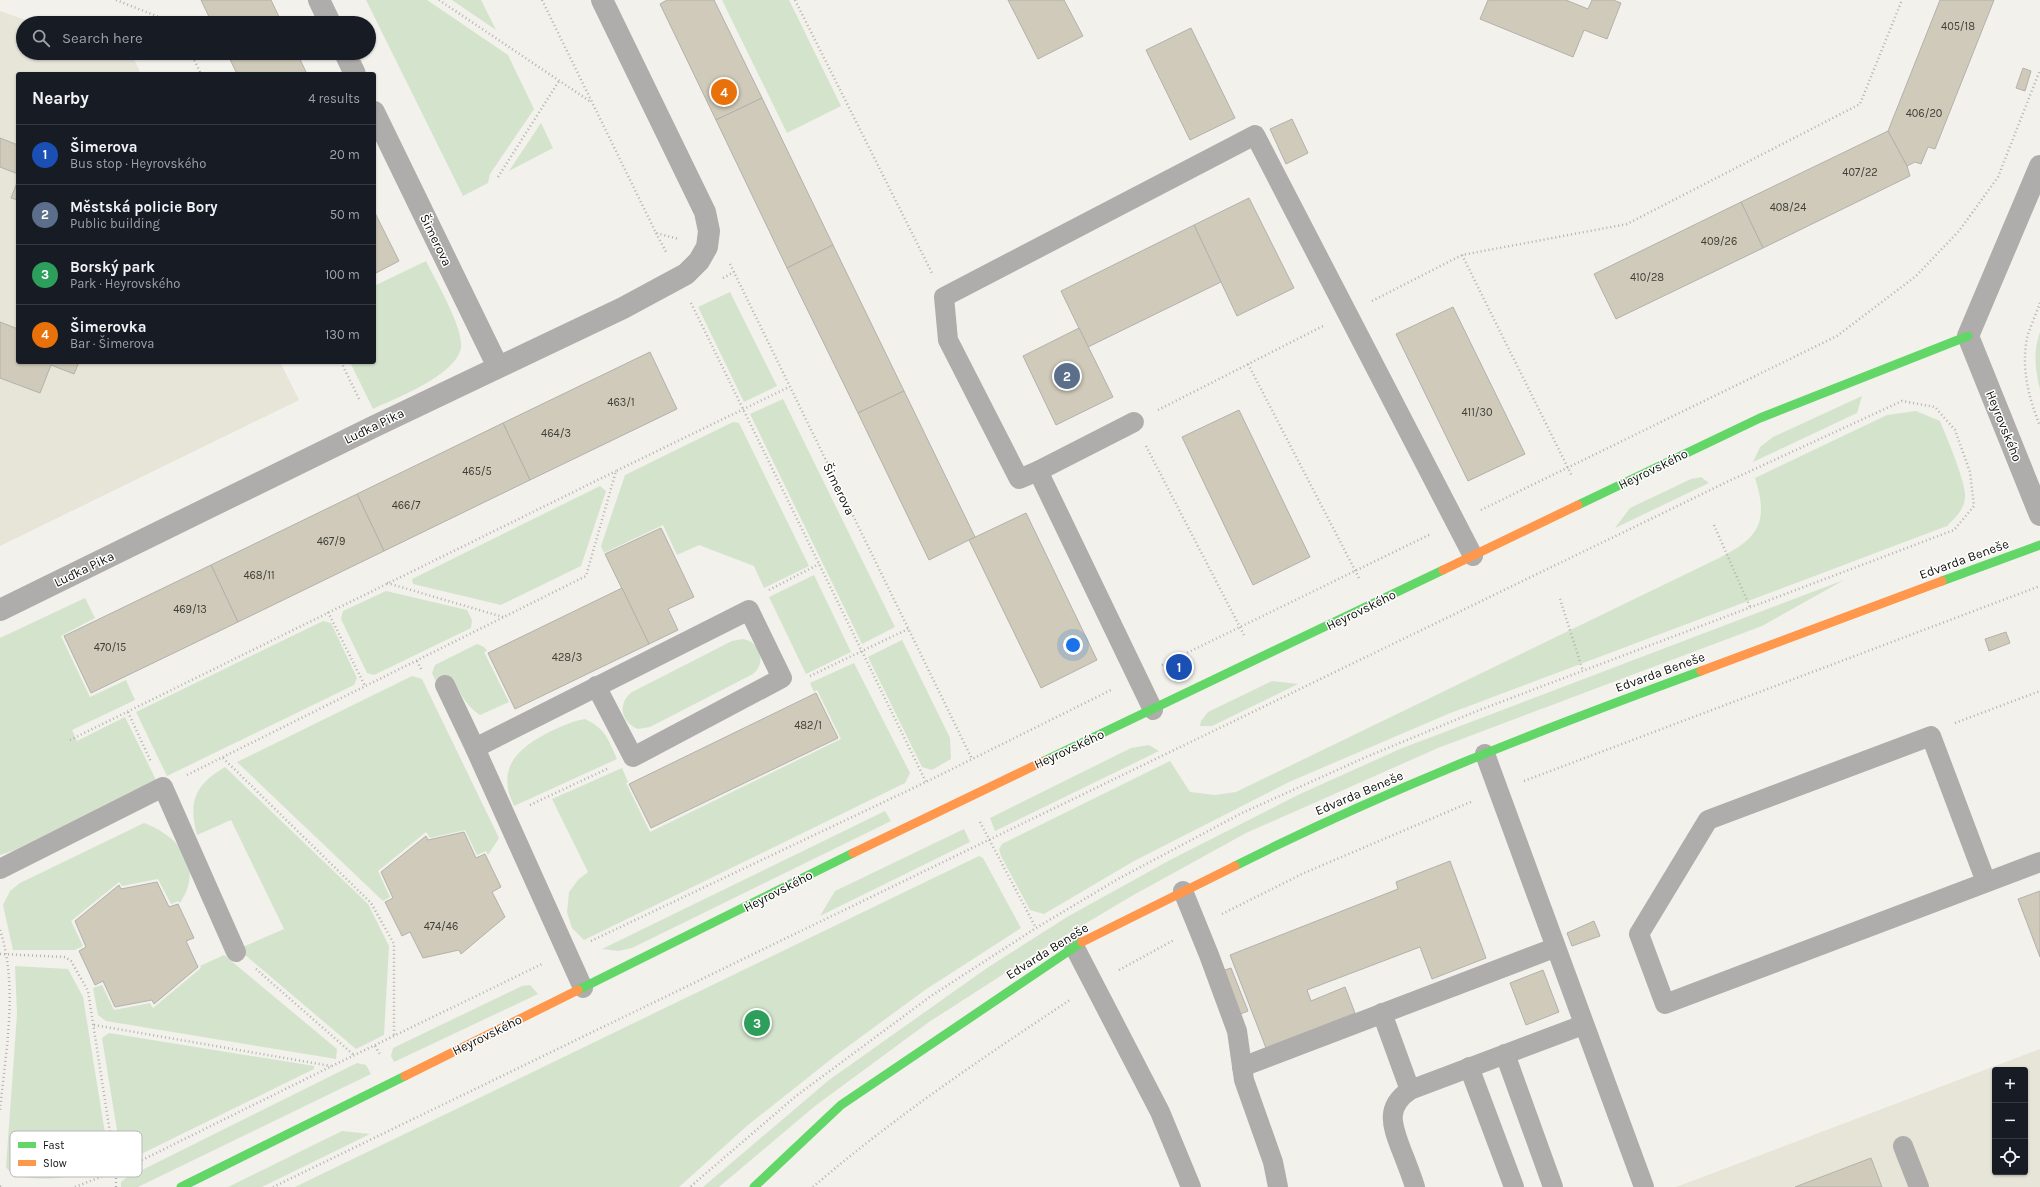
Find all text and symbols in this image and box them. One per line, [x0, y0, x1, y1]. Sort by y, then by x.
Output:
search box [16, 16, 376, 60]
house number: 405/18 [1941, 20, 1975, 33]
icon: search [30, 27, 52, 49]
text: Search here [62, 29, 143, 47]
pin: 4 [711, 77, 737, 107]
text: Nearby [32, 88, 89, 108]
text: 4 results [308, 91, 360, 106]
house number: 406/20 [1906, 107, 1942, 120]
text: Šimerova [70, 138, 138, 156]
text: 1 [43, 147, 47, 162]
text: 20 m [330, 147, 360, 162]
text: Bus stop · Heyrovského [70, 156, 206, 171]
house number: 407/22 [1842, 166, 1878, 179]
text: Městská policie Bory [70, 198, 218, 216]
house number: 408/24 [1770, 201, 1806, 214]
text: 2 [41, 207, 49, 222]
text: 50 m [330, 207, 360, 222]
street label: Šimerova [417, 211, 456, 268]
text: Public building [70, 216, 160, 231]
house number: 409/26 [1701, 235, 1737, 248]
text: Borský park [70, 258, 155, 276]
text: 3 [41, 267, 49, 282]
text: 100 m [325, 267, 360, 282]
house number: 410/28 [1630, 271, 1664, 284]
text: Park · Heyrovského [70, 276, 180, 291]
text: Šimerovka [70, 318, 146, 336]
text: 4 [41, 327, 49, 342]
text: 130 m [325, 327, 360, 342]
text: Bar · Šimerova [70, 336, 155, 351]
pin: 2 [1054, 361, 1080, 391]
street label: Heyrovského [1983, 388, 2025, 464]
house number: 463/1 [607, 396, 635, 409]
street label: Luďka Pika [342, 405, 406, 447]
house number: 411/30 [1461, 406, 1493, 419]
house number: 464/3 [541, 427, 571, 440]
street label: Heyrovského [1616, 446, 1690, 492]
street label: Šimerova [820, 460, 859, 517]
house number: 465/5 [462, 465, 492, 478]
house number: 466/7 [392, 499, 420, 512]
house number: 467/9 [317, 535, 345, 548]
street label: Edvarda Beneše [1917, 536, 2011, 582]
street label: Luďka Pika [52, 548, 116, 590]
house number: 468/11 [243, 569, 275, 582]
street label: Heyrovského [1324, 587, 1398, 633]
house number: 469/13 [173, 603, 207, 616]
your location [1063, 635, 1083, 655]
house number: 470/15 [94, 641, 126, 654]
street label: Edvarda Beneše [1613, 649, 1707, 695]
house number: 428/3 [552, 651, 582, 664]
pin: 1 [1166, 652, 1192, 682]
house number: 482/1 [794, 719, 822, 732]
street label: Heyrovského [1032, 726, 1106, 772]
street label: Edvarda Beneše [1313, 768, 1406, 818]
street label: Heyrovského [741, 867, 815, 915]
house number: 474/46 [424, 920, 458, 933]
street label: Edvarda Beneše [1003, 920, 1091, 982]
pin: 3 [744, 1008, 770, 1038]
street label: Heyrovského [450, 1012, 524, 1058]
map controls [1992, 1067, 2028, 1175]
button: + [1992, 1067, 2028, 1103]
button: − [1992, 1103, 2028, 1139]
legend [10, 1131, 142, 1177]
text: Fast [43, 1139, 64, 1152]
button: locate [1992, 1139, 2028, 1175]
text: Slow [43, 1157, 67, 1170]

